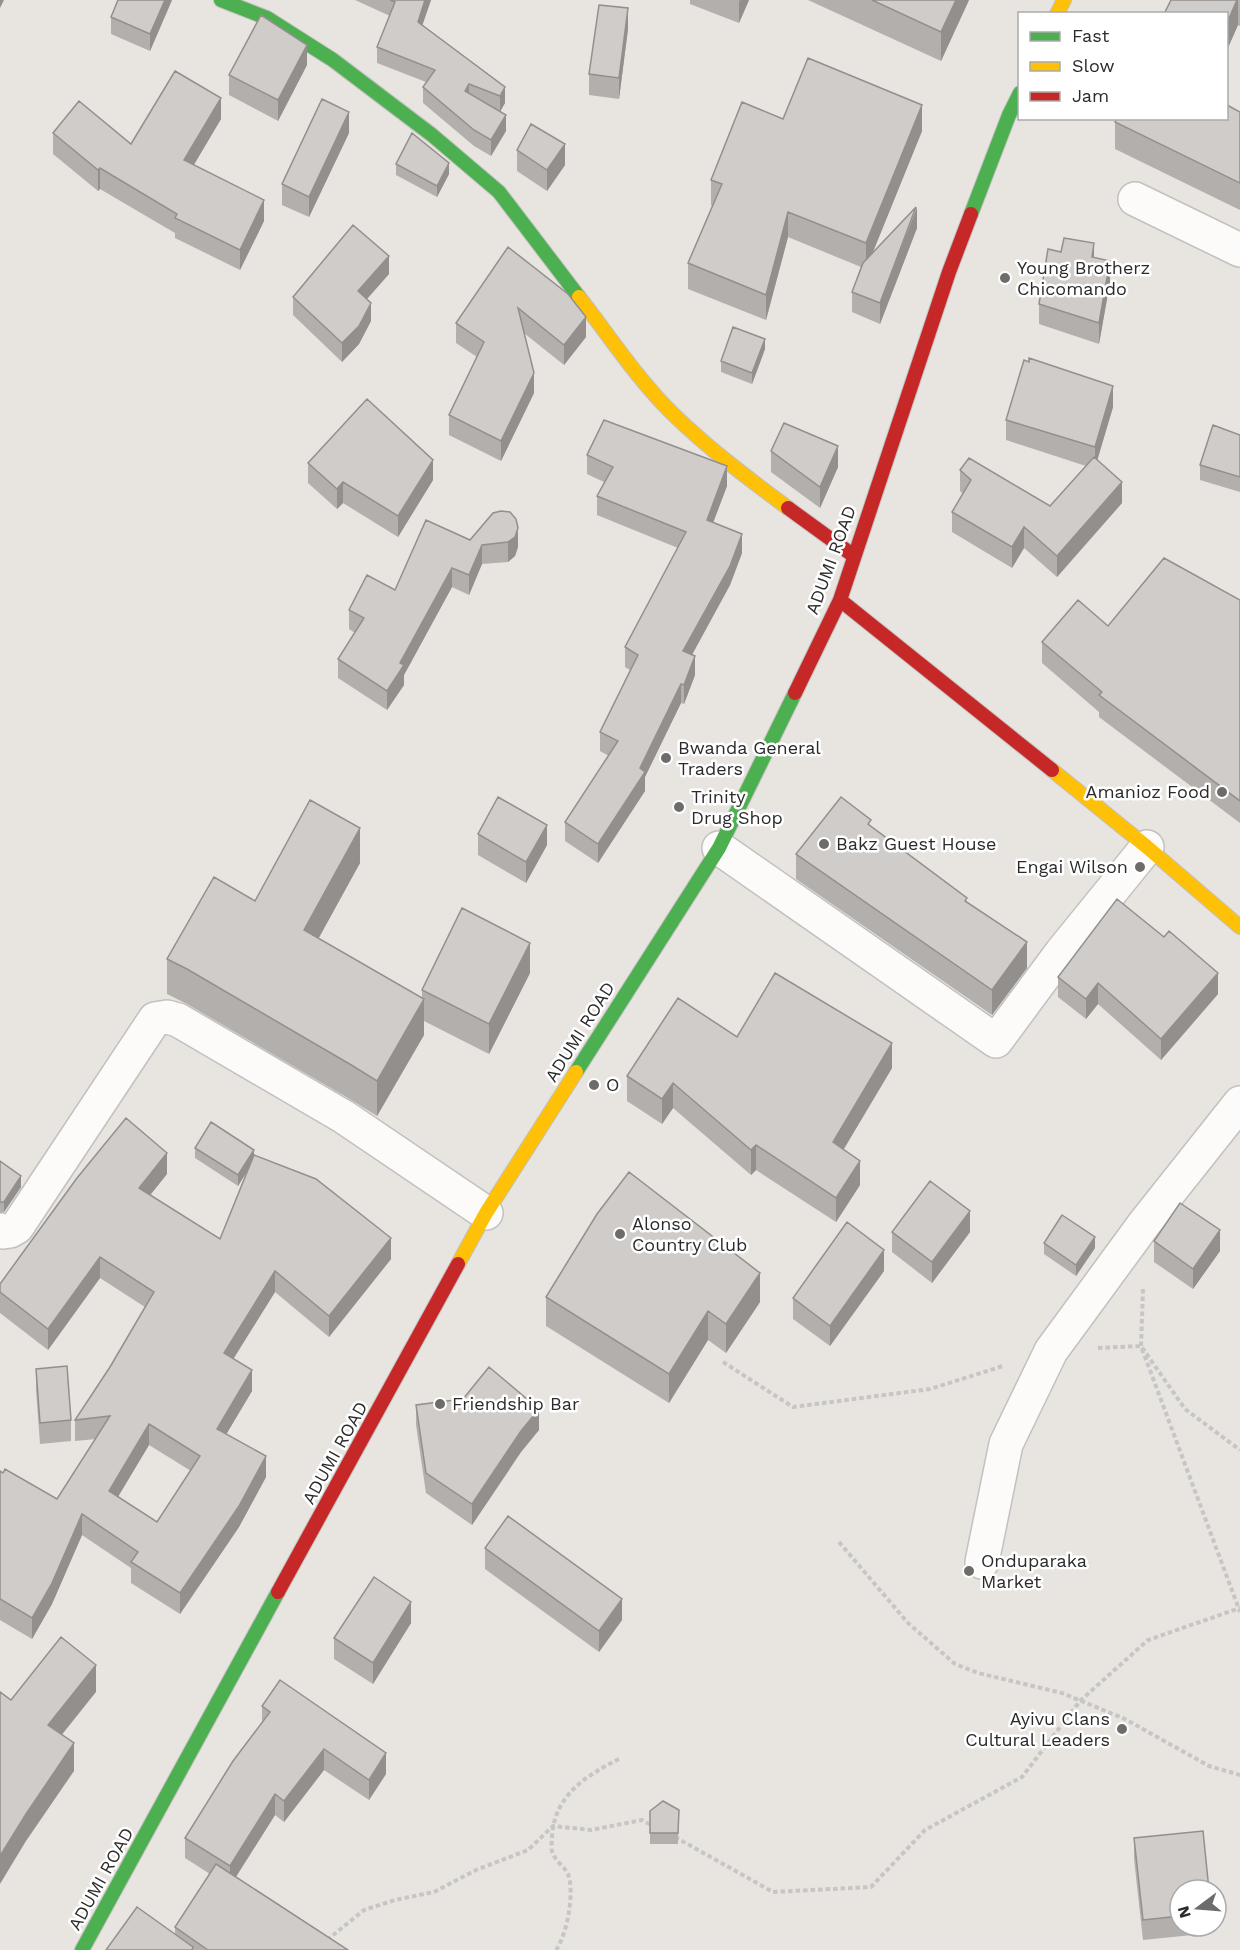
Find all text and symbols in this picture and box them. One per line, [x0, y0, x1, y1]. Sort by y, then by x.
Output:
legend [1018, 12, 1228, 120]
text: Fast [1072, 25, 1110, 46]
text: Slow [1072, 55, 1115, 76]
text: Jam [1072, 85, 1109, 106]
place label: Young Brotherz Chicomando [1017, 257, 1150, 299]
marker: Young Brotherz Chicomando [998, 271, 1012, 285]
street label: ADUMI ROAD [801, 503, 860, 617]
place label: Bwanda General Traders [678, 737, 821, 779]
marker: Bwanda General Traders [659, 751, 673, 765]
place label: Amanioz Food [1086, 781, 1210, 802]
marker: Amanioz Food [1215, 785, 1229, 799]
place label: Trinity Drug Shop [691, 786, 783, 828]
marker: Trinity Drug Shop [672, 800, 686, 814]
place label: Bakz Guest House [836, 833, 996, 854]
marker: Bakz Guest House [817, 837, 831, 851]
place label: Engai Wilson [1016, 856, 1128, 877]
marker: Engai Wilson [1133, 860, 1147, 874]
street label: ADUMI ROAD [541, 978, 619, 1086]
place label: O [606, 1074, 619, 1096]
marker: O [587, 1078, 601, 1092]
place label: Alonso Country Club [632, 1213, 747, 1255]
marker: Alonso Country Club [613, 1227, 627, 1241]
place label: Friendship Bar [452, 1393, 579, 1414]
marker: Friendship Bar [433, 1397, 447, 1411]
street label: ADUMI ROAD [298, 1398, 371, 1508]
place label: Onduparaka Market [981, 1550, 1087, 1592]
marker: Onduparaka Market [962, 1564, 976, 1578]
place label: Ayivu Clans Cultural Leaders [965, 1708, 1110, 1750]
marker: Ayivu Clans Cultural Leaders [1115, 1722, 1129, 1736]
street label: ADUMI ROAD [64, 1824, 137, 1934]
north arrow [1168, 1878, 1228, 1938]
text: N [1173, 1904, 1195, 1920]

